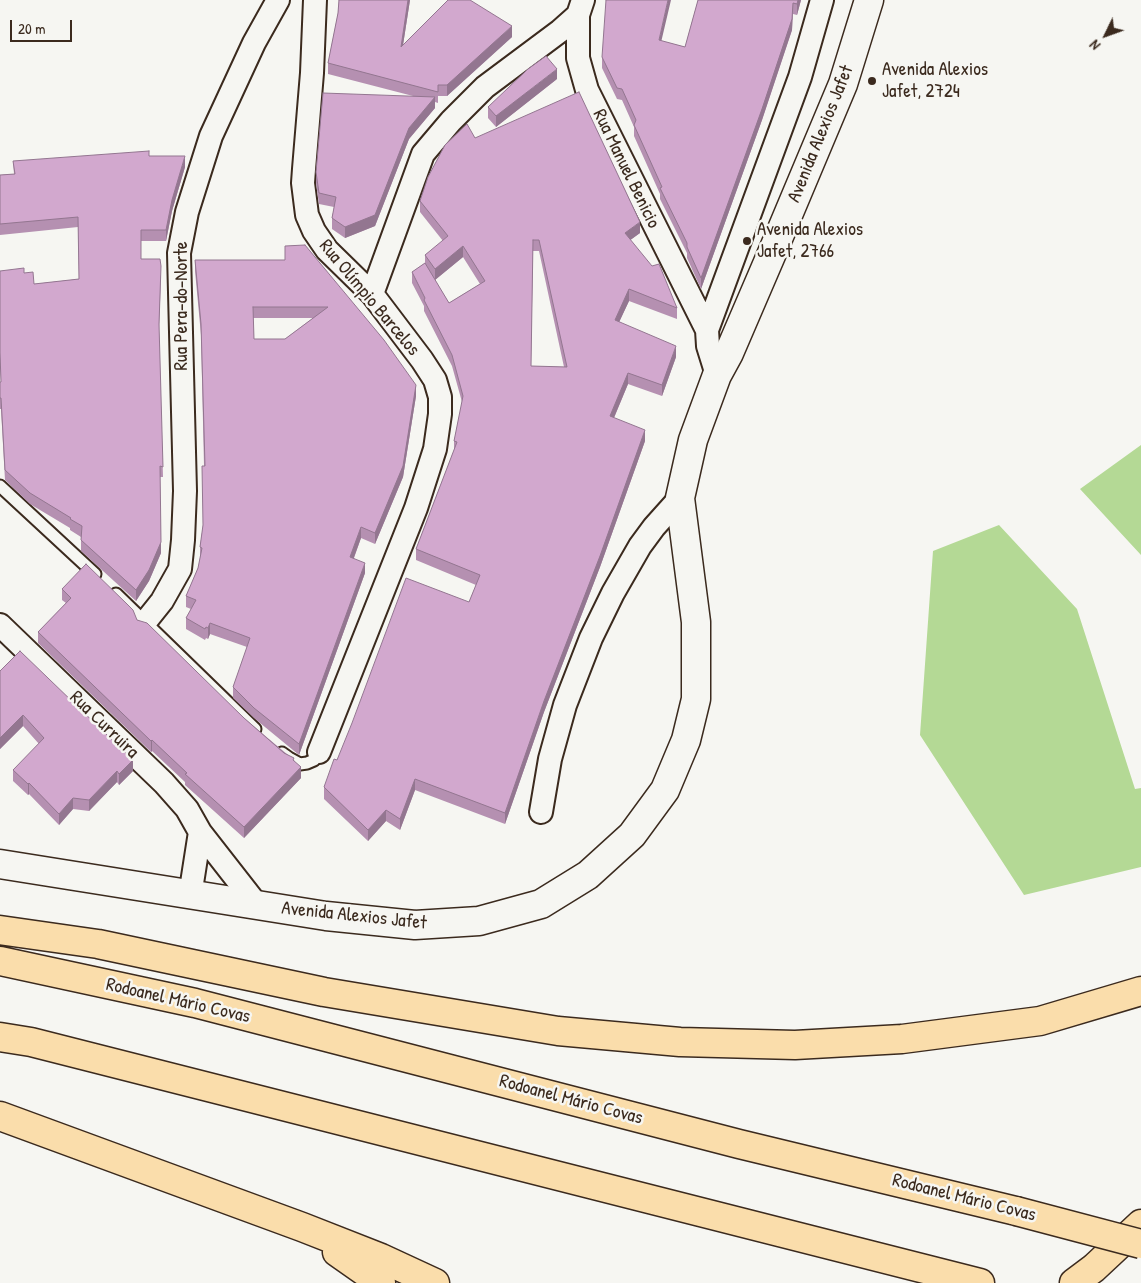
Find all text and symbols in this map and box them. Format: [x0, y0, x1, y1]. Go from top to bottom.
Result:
scale bar [12, 10, 75, 42]
north arrow [1081, 10, 1131, 60]
text: 20 m [18, 18, 45, 39]
text: N [1085, 36, 1104, 55]
place label: Avenida Alexios Jafet, 2724 [882, 59, 988, 103]
street label: Avenida Alexios Jafet [783, 62, 859, 206]
marker: Avenida Alexios Jafet, 2724 [866, 75, 878, 87]
street label: Rua Manuel Benicio [587, 106, 665, 232]
place label: Avenida Alexios Jafet, 2766 [757, 219, 863, 263]
street label: Rua Olímpio Barcelos [314, 235, 424, 361]
marker: Avenida Alexios Jafet, 2766 [741, 235, 753, 247]
street label: Rua Pera-do-Norte [171, 241, 193, 371]
street label: Rua Curruira [65, 686, 143, 764]
street label: Avenida Alexios Jafet [280, 897, 428, 935]
street label: Rodoanel Mário Covas [104, 973, 252, 1029]
street label: Rodoanel Mário Covas [497, 1070, 645, 1130]
street label: Rodoanel Mário Covas [890, 1169, 1038, 1227]

